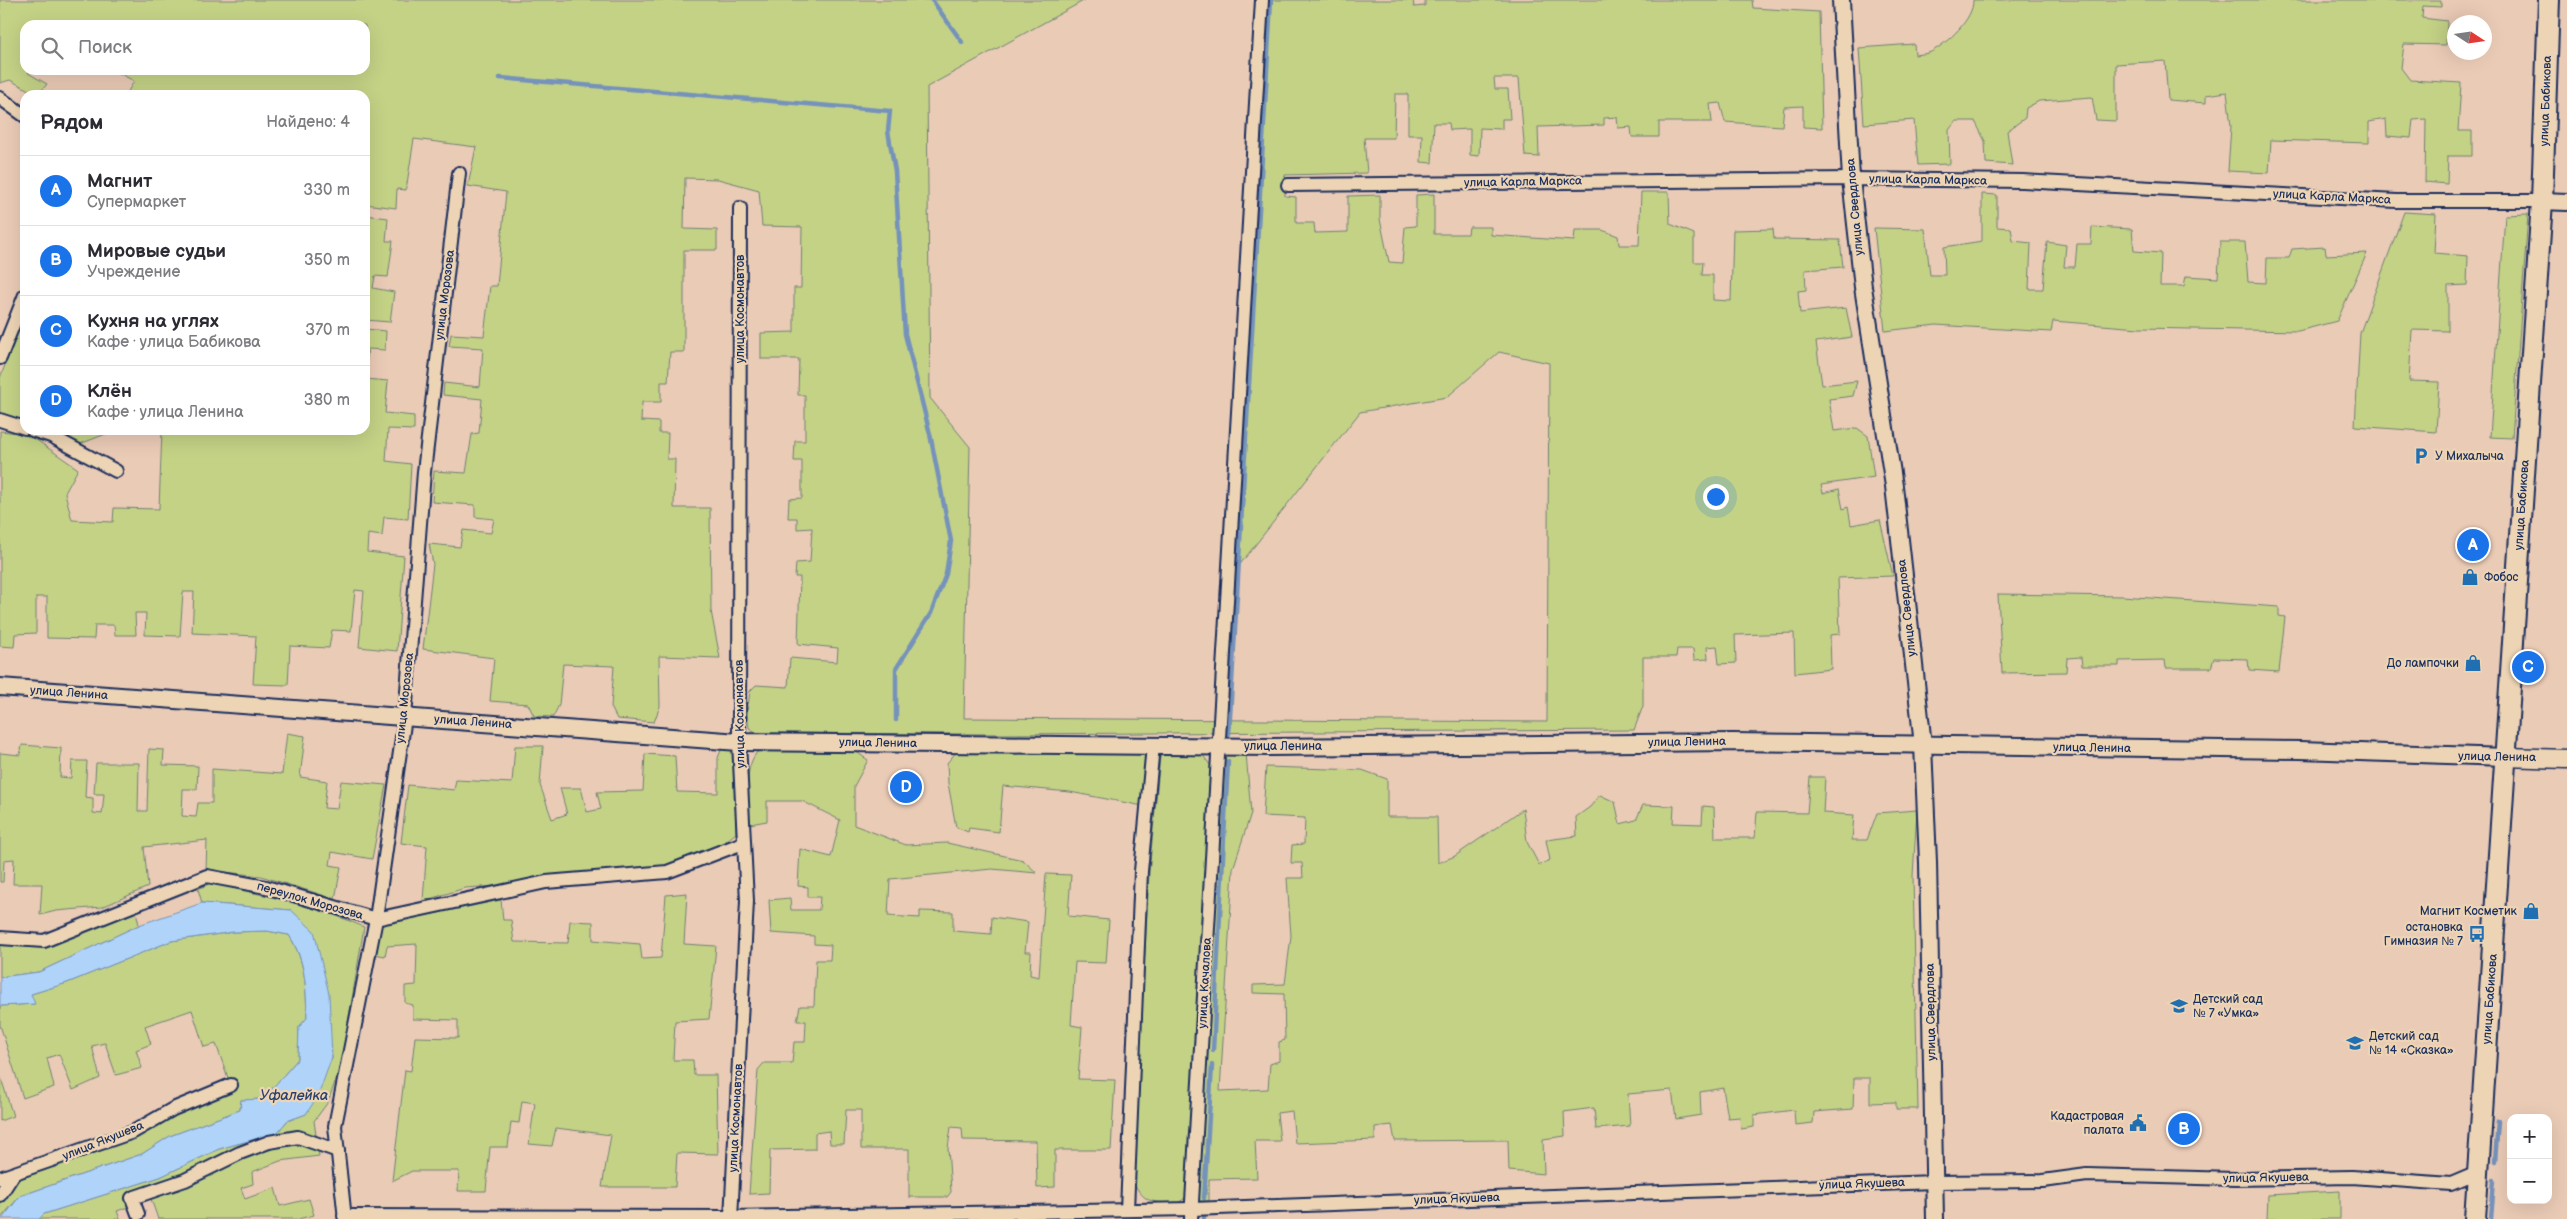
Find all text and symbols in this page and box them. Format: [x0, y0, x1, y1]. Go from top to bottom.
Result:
north arrow [2447, 15, 2492, 60]
search box [20, 20, 370, 75]
icon: search [38, 34, 66, 62]
text: Поиск [78, 36, 132, 59]
street label: улица Бабикова [2537, 55, 2555, 147]
text: Рядом [40, 110, 103, 135]
text: Найдено: 4 [266, 113, 350, 132]
street label: улица Свердлова [1843, 158, 1867, 256]
text: Магнит [87, 170, 152, 193]
street label: улица Карла Маркса [1869, 171, 1987, 189]
street label: улица Карла Маркса [1464, 173, 1582, 191]
text: A [51, 181, 61, 200]
text: 330 m [303, 181, 350, 200]
street label: улица Карла Маркса [2273, 186, 2391, 208]
text: Супермаркет [87, 193, 186, 212]
text: Мировые судьи [87, 240, 226, 263]
street label: улица Морозова [432, 249, 458, 341]
text: B [50, 251, 62, 270]
text: 350 m [304, 251, 350, 270]
street label: улица Космонавтов [733, 254, 748, 363]
text: Учреждение [87, 263, 180, 282]
text: Кухня на углях [87, 310, 219, 333]
text: C [50, 321, 62, 340]
text: 370 m [305, 321, 350, 340]
text: Кафе · улица Бабикова [87, 333, 261, 352]
text: Клён [87, 380, 132, 403]
text: D [50, 391, 62, 410]
text: 380 m [304, 391, 350, 410]
text: Кафе · улица Ленина [87, 403, 244, 422]
parking icon: У Михалыча [2411, 446, 2431, 466]
place label: У Михалыча [2435, 449, 2504, 464]
street label: улица Бабикова [2511, 459, 2533, 551]
your location [1703, 484, 1729, 510]
pin: A [2457, 526, 2489, 564]
street label: улица Свердлова [1894, 559, 1920, 657]
shop icon: Фобос [2460, 567, 2480, 587]
place label: Фобос [2484, 570, 2518, 585]
pin: C [2512, 648, 2544, 686]
street label: улица Морозова [393, 652, 417, 744]
shop icon: До лампочки [2463, 653, 2483, 673]
place label: До лампочки [2387, 656, 2459, 671]
street label: улица Космонавтов [732, 659, 748, 768]
street label: улица Ленина [30, 683, 108, 703]
street label: улица Ленина [434, 712, 512, 732]
street label: улица Ленина [1648, 734, 1726, 750]
street label: улица Ленина [839, 735, 917, 751]
street label: улица Ленина [1244, 739, 1322, 754]
street label: улица Ленина [2053, 740, 2131, 756]
street label: улица Ленина [2458, 749, 2536, 765]
pin: D [890, 768, 922, 806]
street label: переулок Морозова [255, 879, 365, 923]
shop icon: Магнит Косметик [2521, 901, 2541, 921]
place label: Магнит Косметик [2420, 904, 2518, 919]
place label: остановка Гимназия № 7 [2384, 920, 2463, 949]
bus stop icon: остановка Гимназия № 7 [2467, 924, 2487, 944]
street label: улица Качалова [1195, 937, 1215, 1029]
street label: улица Бабикова [2479, 953, 2501, 1045]
street label: улица Свердлова [1923, 963, 1939, 1061]
place label: Детский сад № 7 «Умка» [2193, 992, 2264, 1021]
school or university icon: Детский сад № 7 «Умка» [2169, 996, 2189, 1016]
place label: Детский сад № 14 «Сказка» [2369, 1029, 2454, 1058]
school or university icon: Детский сад № 14 «Сказка» [2345, 1033, 2365, 1053]
street label: улица Космонавтов [726, 1063, 746, 1173]
water label: Уфалейка [260, 1087, 328, 1104]
place label: Кадастровая палата [2050, 1109, 2124, 1138]
pin: B [2168, 1110, 2200, 1148]
public building icon: Кадастровая палата [2128, 1113, 2148, 1133]
map controls [2507, 1114, 2552, 1204]
button: + [2507, 1114, 2552, 1159]
street label: улица Якушева [60, 1118, 146, 1164]
button: − [2507, 1159, 2552, 1204]
street label: улица Якушева [2223, 1170, 2309, 1186]
street label: улица Якушева [1819, 1175, 1905, 1193]
street label: улица Якушева [1414, 1190, 1500, 1208]

